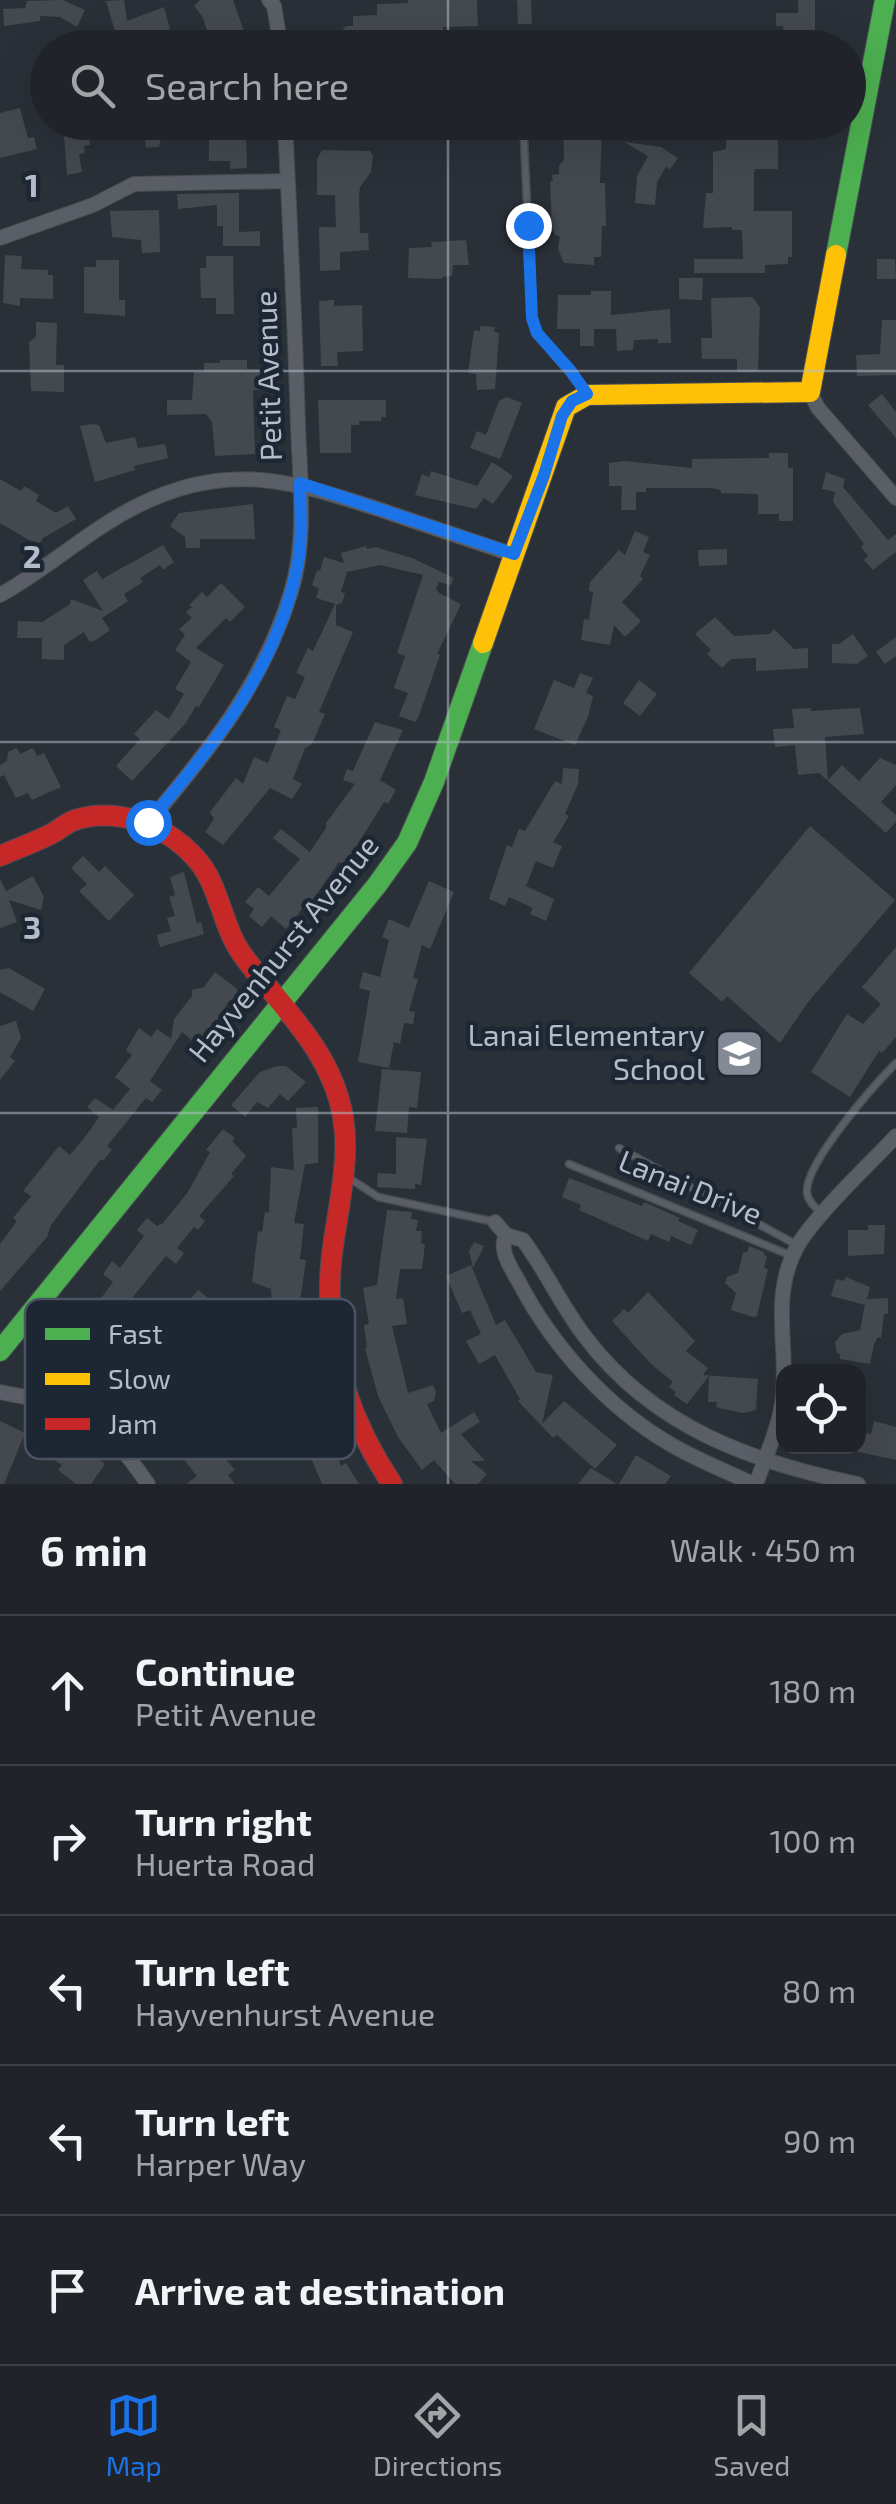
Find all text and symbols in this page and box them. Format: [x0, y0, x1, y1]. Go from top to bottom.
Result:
search box [30, 30, 866, 140]
icon: search [65, 58, 120, 113]
text: Search here [145, 62, 349, 108]
text: 1 [25, 165, 39, 203]
route end [506, 203, 552, 249]
street label: Petit Avenue [246, 290, 288, 462]
text: 2 [23, 536, 41, 574]
route start [126, 800, 172, 846]
street label: Hayvenhurst Avenue [180, 827, 385, 1068]
text: 3 [23, 907, 41, 945]
place label: Lanai Elementary School [468, 1016, 705, 1086]
school or university icon: Lanai Elementary School [714, 1027, 766, 1079]
street label: Lanai Drive [614, 1141, 768, 1231]
legend [25, 1299, 355, 1459]
text: Fast [108, 1316, 163, 1350]
text: Slow [108, 1361, 171, 1395]
map controls [776, 1364, 866, 1454]
button: locate [776, 1364, 866, 1454]
text: Jam [108, 1406, 157, 1440]
text: 6 min [40, 1524, 148, 1574]
text: Walk · 450 m [670, 1530, 856, 1568]
text: Continue [135, 1648, 295, 1694]
icon: ahead [40, 1663, 95, 1718]
text: 180 m [769, 1671, 856, 1709]
text: Petit Avenue [135, 1694, 317, 1732]
text: Turn right [135, 1798, 312, 1844]
icon: right [40, 1813, 95, 1868]
text: 100 m [770, 1821, 856, 1859]
text: Huerta Road [135, 1844, 315, 1882]
text: Turn left [135, 1948, 290, 1994]
icon: left [40, 1963, 95, 2018]
text: 80 m [782, 1971, 856, 2009]
text: Hayvenhurst Avenue [135, 1994, 435, 2032]
text: Turn left [135, 2098, 290, 2144]
icon: left [40, 2113, 95, 2168]
text: 90 m [783, 2121, 856, 2159]
text: Harper Way [135, 2144, 306, 2182]
icon: arrive [40, 2263, 95, 2318]
text: Arrive at destination [135, 2267, 505, 2313]
tab: Map [106, 2388, 162, 2482]
tab: Directions [373, 2388, 502, 2482]
tab: Saved [714, 2388, 790, 2482]

